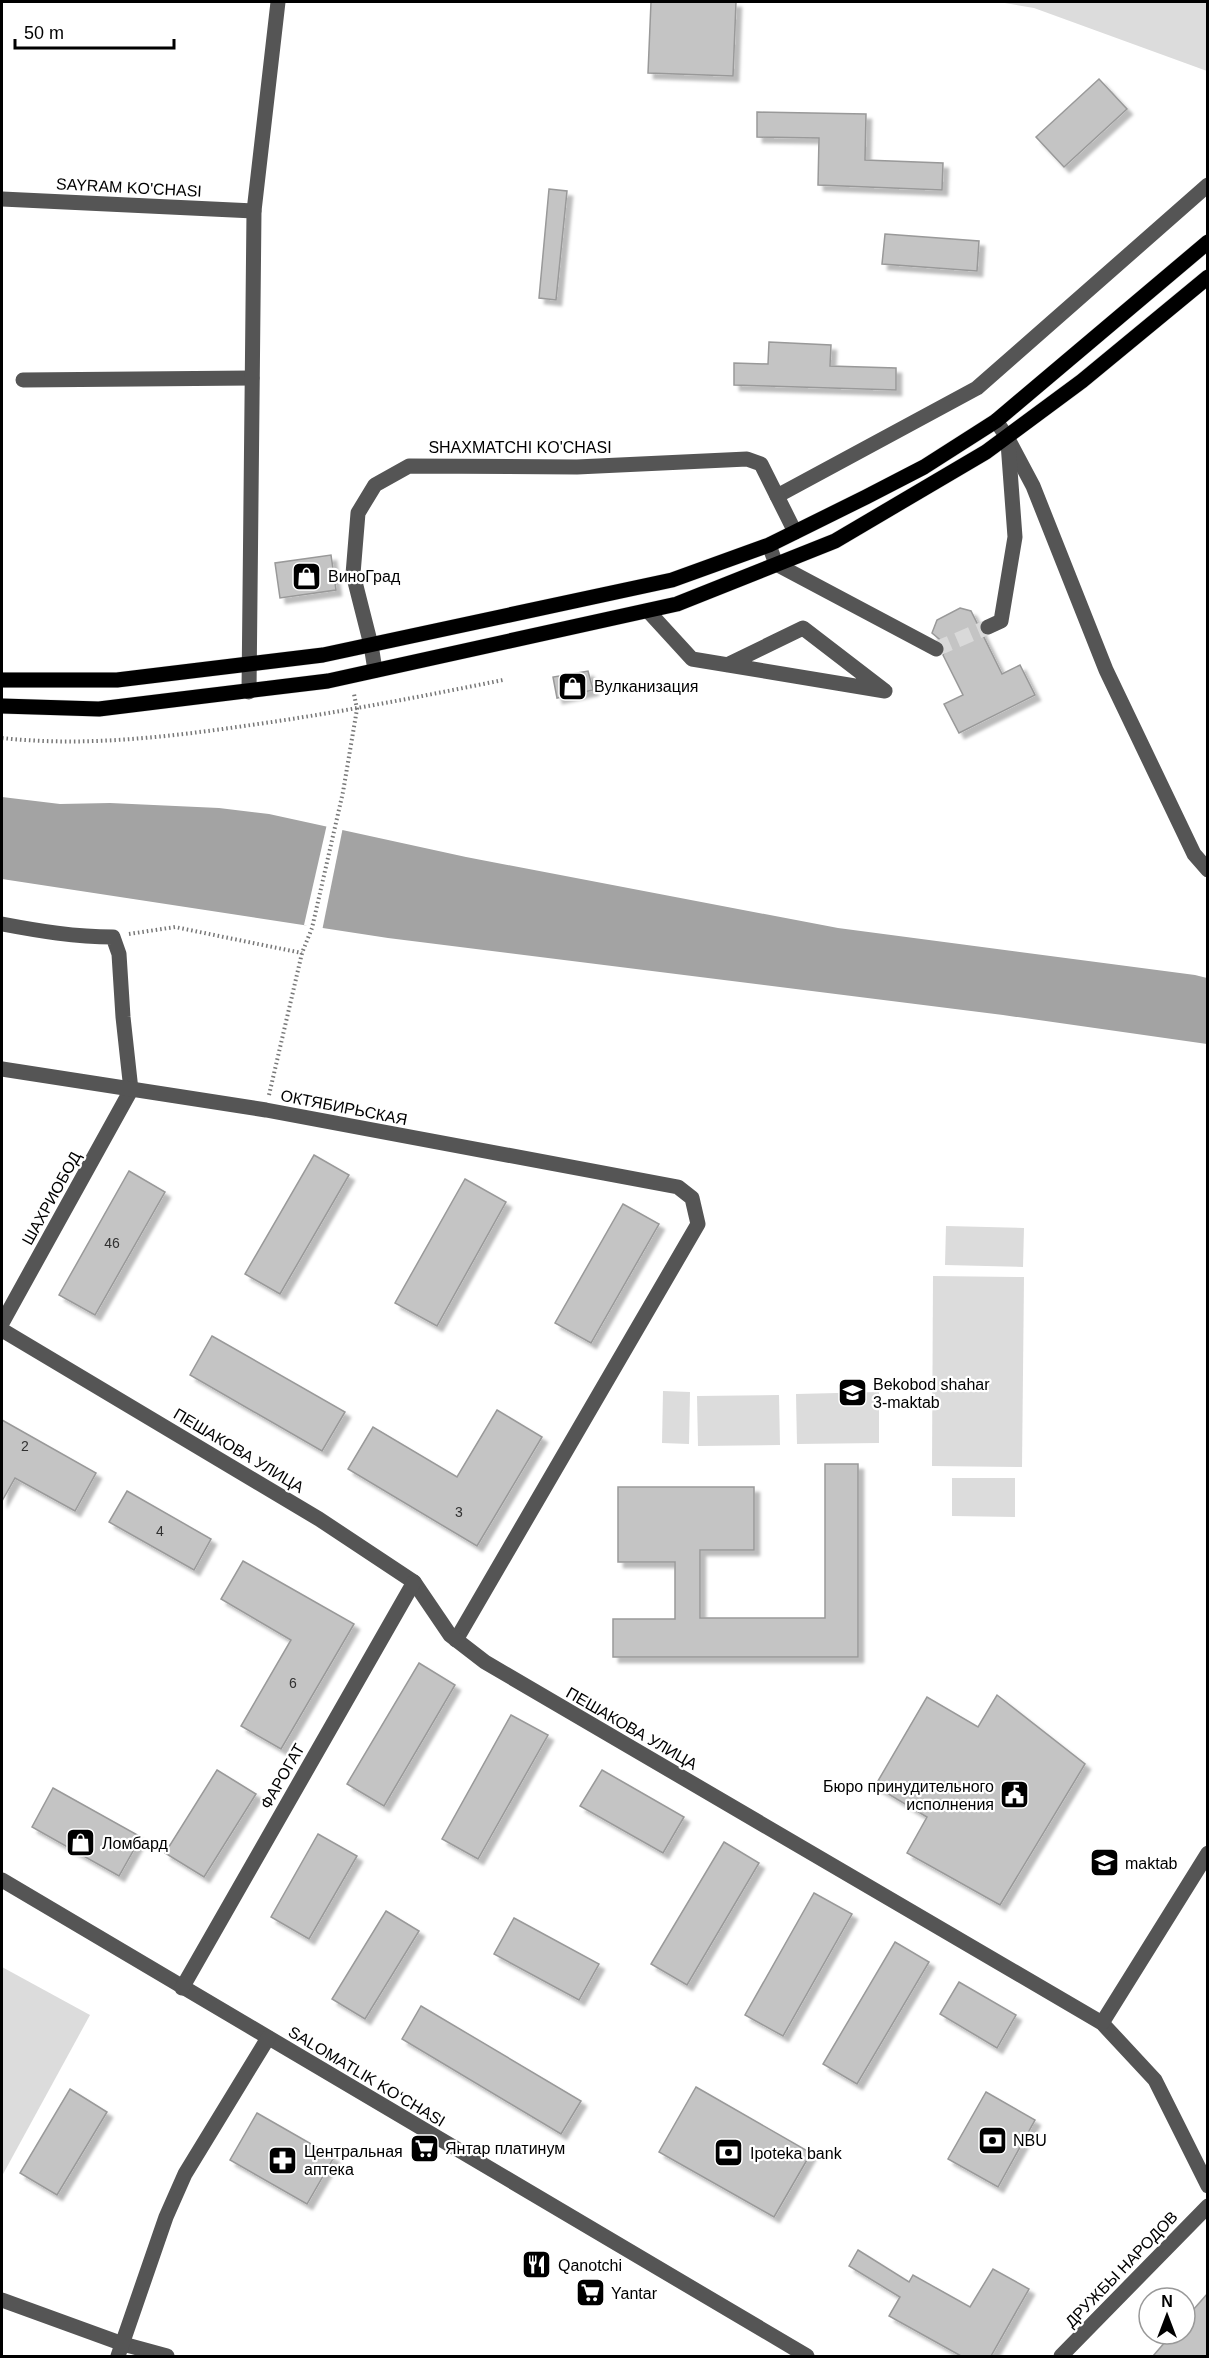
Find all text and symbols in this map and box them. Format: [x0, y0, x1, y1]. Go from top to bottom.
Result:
scale bar [15, 12, 174, 50]
text: 50 m [24, 23, 64, 43]
street label: SAYRAM KO'CHASI [56, 175, 202, 200]
street label: SHAXMATCHI KO'CHASI [428, 439, 612, 456]
shop icon: ВиноГрад [291, 560, 323, 592]
place label: ВиноГрад [328, 568, 401, 585]
shop icon: Вулканизация [557, 670, 589, 702]
place label: Вулканизация [594, 678, 699, 695]
street label: ОКТЯБИРЬСКАЯ [279, 1087, 409, 1128]
street label: ШАХРИОБОД [19, 1149, 84, 1248]
house number: 46 [104, 1235, 120, 1251]
place label: Bekobod shahar 3-maktab [873, 1376, 990, 1411]
school or university icon: Bekobod shahar 3-maktab [836, 1377, 868, 1409]
street label: ПЕШАКОВА УЛИЦА [171, 1405, 307, 1496]
house number: 2 [21, 1438, 29, 1454]
house number: 3 [455, 1504, 463, 1520]
house number: 4 [156, 1523, 164, 1539]
house number: 6 [289, 1675, 297, 1691]
street label: ПЕШАКОВА УЛИЦА [563, 1684, 701, 1773]
street label: ФАРОГАТ [257, 1741, 308, 1812]
place label: Бюро принудительного исполнения [823, 1778, 994, 1813]
public building icon: Бюро принудительного исполнения [999, 1779, 1031, 1811]
shop icon: Ломбард [65, 1827, 97, 1859]
place label: Ломбард [102, 1835, 168, 1852]
school or university icon: maktab [1088, 1847, 1120, 1879]
place label: maktab [1125, 1855, 1178, 1872]
street label: SALOMATLIK KO‘CHASI [286, 2023, 448, 2130]
bank icon: NBU [976, 2124, 1008, 2156]
supermarket icon: Янтар платинум [408, 2132, 440, 2164]
place label: NBU [1013, 2132, 1047, 2149]
bank icon: Ipoteka bank [713, 2137, 745, 2169]
place label: Янтар платинум [445, 2140, 565, 2157]
place label: Центральная аптека [304, 2143, 403, 2178]
pharmacy icon: Центральная аптека [267, 2144, 299, 2176]
place label: Ipoteka bank [750, 2145, 843, 2162]
street label: ДРУЖБЫ НАРОДОВ [1062, 2208, 1181, 2331]
restaurant icon: Qanotchi [521, 2249, 553, 2281]
place label: Qanotchi [558, 2257, 622, 2274]
supermarket icon: Yantar [574, 2277, 606, 2309]
place label: Yantar [611, 2285, 658, 2302]
north arrow [1137, 2286, 1197, 2346]
text: N [1161, 2293, 1173, 2310]

